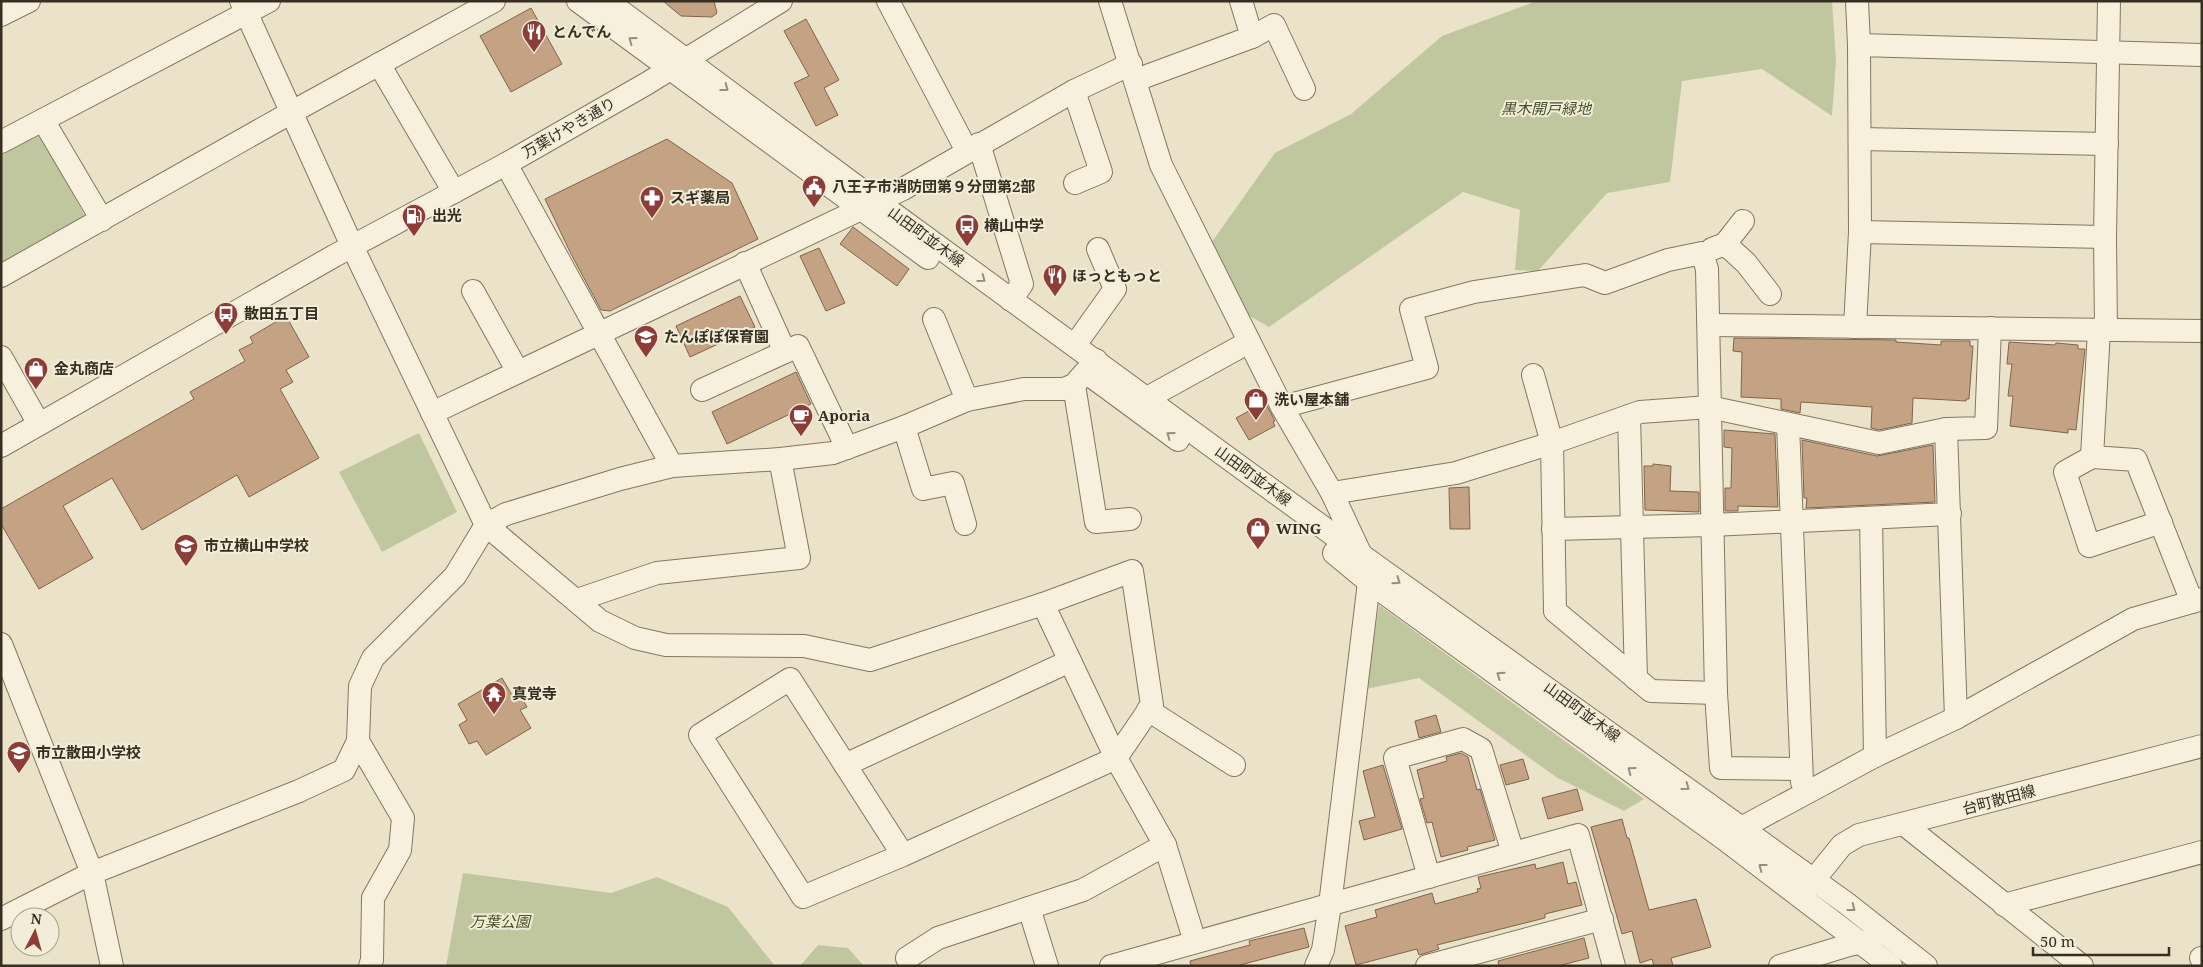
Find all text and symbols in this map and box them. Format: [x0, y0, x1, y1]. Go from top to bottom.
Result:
restaurant icon: とんでん [521, 19, 547, 53]
place label: とんでん [552, 21, 611, 41]
one-way arrow [628, 37, 638, 46]
one-way arrow [719, 83, 728, 91]
street label: 万葉けやき通り [518, 92, 619, 162]
park label: 黒木開戸緑地 [1501, 98, 1593, 118]
public building icon: 八王子市消防団第９分団第2部 [801, 174, 827, 208]
place label: 八王子市消防団第９分団第2部 [832, 176, 1035, 196]
pharmacy icon: スギ薬局 [639, 185, 665, 219]
place label: スギ薬局 [670, 187, 730, 207]
street label: 山田町並木線 [884, 202, 969, 271]
fuel station icon: 出光 [401, 203, 427, 237]
place label: 出光 [432, 205, 462, 225]
bus stop icon: 横山中学 [954, 213, 980, 247]
place label: 横山中学 [984, 215, 1044, 235]
restaurant icon: ほっともっと [1042, 263, 1068, 297]
place label: ほっともっと [1072, 265, 1162, 285]
one-way arrow [977, 273, 986, 282]
bus stop icon: 散田五丁目 [213, 301, 239, 335]
place label: 散田五丁目 [244, 303, 319, 323]
school or university icon: たんぽぽ保育園 [633, 324, 659, 358]
place label: たんぽぽ保育園 [664, 326, 769, 346]
shop icon: 金丸商店 [23, 356, 49, 390]
place label: 金丸商店 [54, 358, 114, 378]
shop icon: 洗い屋本舗 [1243, 387, 1269, 421]
place label: 洗い屋本舗 [1274, 389, 1349, 409]
cafe icon: Aporia [788, 403, 814, 437]
place label: Aporia [818, 405, 870, 425]
one-way arrow [1166, 432, 1176, 441]
street label: 山田町並木線 [1211, 441, 1296, 510]
shop icon: WING [1245, 516, 1271, 550]
place label: WING [1276, 518, 1322, 538]
school or university icon: 市立横山中学校 [173, 533, 199, 567]
place label: 市立横山中学校 [204, 535, 309, 555]
one-way arrow [1391, 575, 1401, 584]
one-way arrow [1496, 672, 1506, 681]
street label: 山田町並木線 [1540, 677, 1625, 746]
temple icon: 真覚寺 [481, 681, 507, 715]
place label: 真覚寺 [512, 683, 557, 703]
school or university icon: 市立散田小学校 [6, 740, 32, 774]
place label: 市立散田小学校 [36, 742, 141, 762]
one-way arrow [1627, 767, 1637, 776]
street label: 台町散田線 [1960, 780, 2038, 818]
one-way arrow [1680, 781, 1689, 790]
one-way arrow [1758, 864, 1768, 873]
one-way arrow [1847, 903, 1856, 912]
north arrow [10, 907, 60, 957]
text: N [30, 909, 43, 929]
park label: 万葉公園 [470, 911, 532, 931]
scale bar [2033, 924, 2169, 956]
text: 50 m [2040, 931, 2075, 951]

